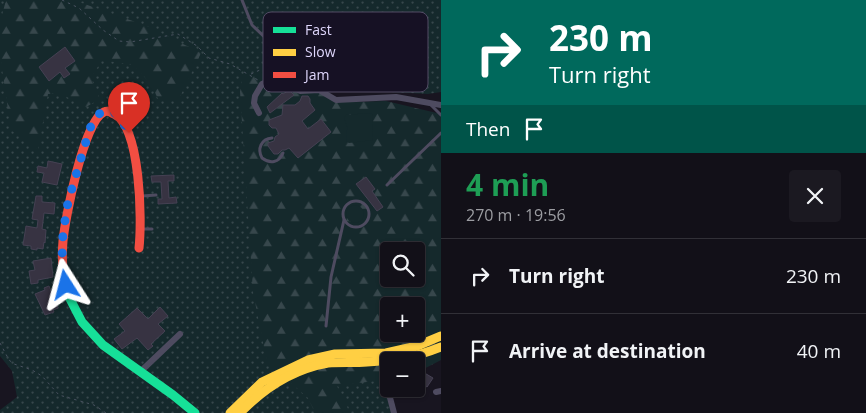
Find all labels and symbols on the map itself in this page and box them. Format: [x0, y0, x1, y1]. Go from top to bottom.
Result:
legend [263, 12, 428, 92]
text: Fast [305, 20, 332, 39]
text: Slow [305, 42, 336, 61]
text: Jam [303, 65, 330, 84]
pin [108, 82, 150, 133]
position arrow [39, 258, 91, 310]

